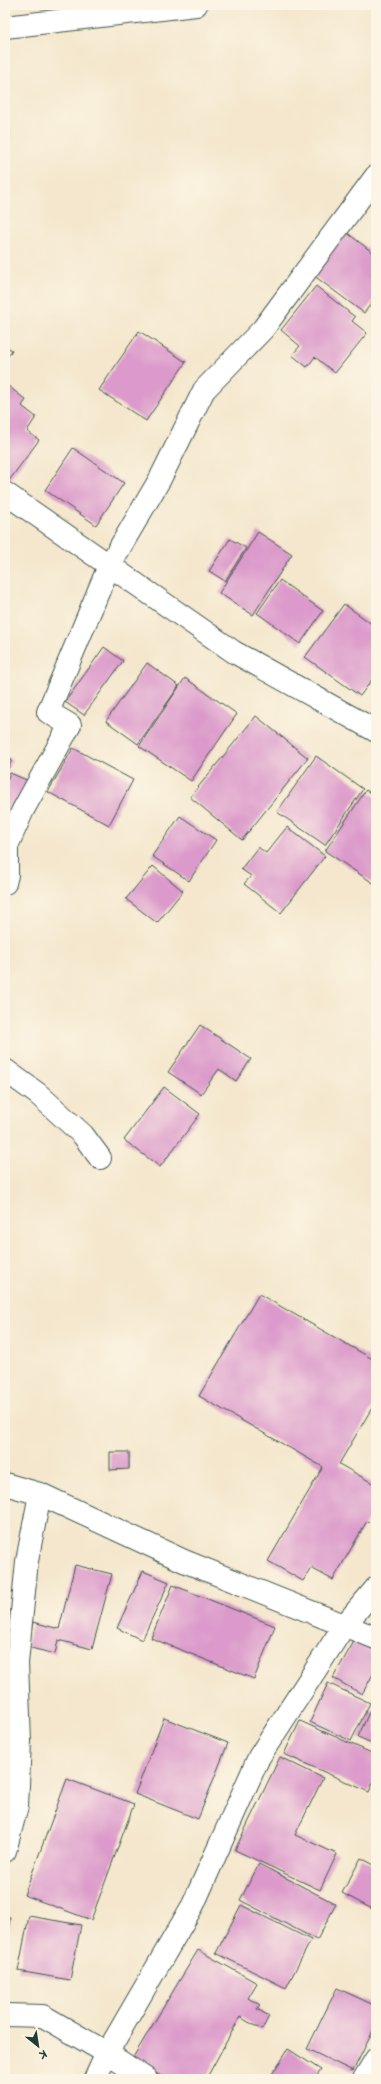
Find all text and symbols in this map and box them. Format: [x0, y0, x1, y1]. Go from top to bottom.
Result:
north arrow [18, 2026, 58, 2066]
text: K [36, 2047, 50, 2063]

